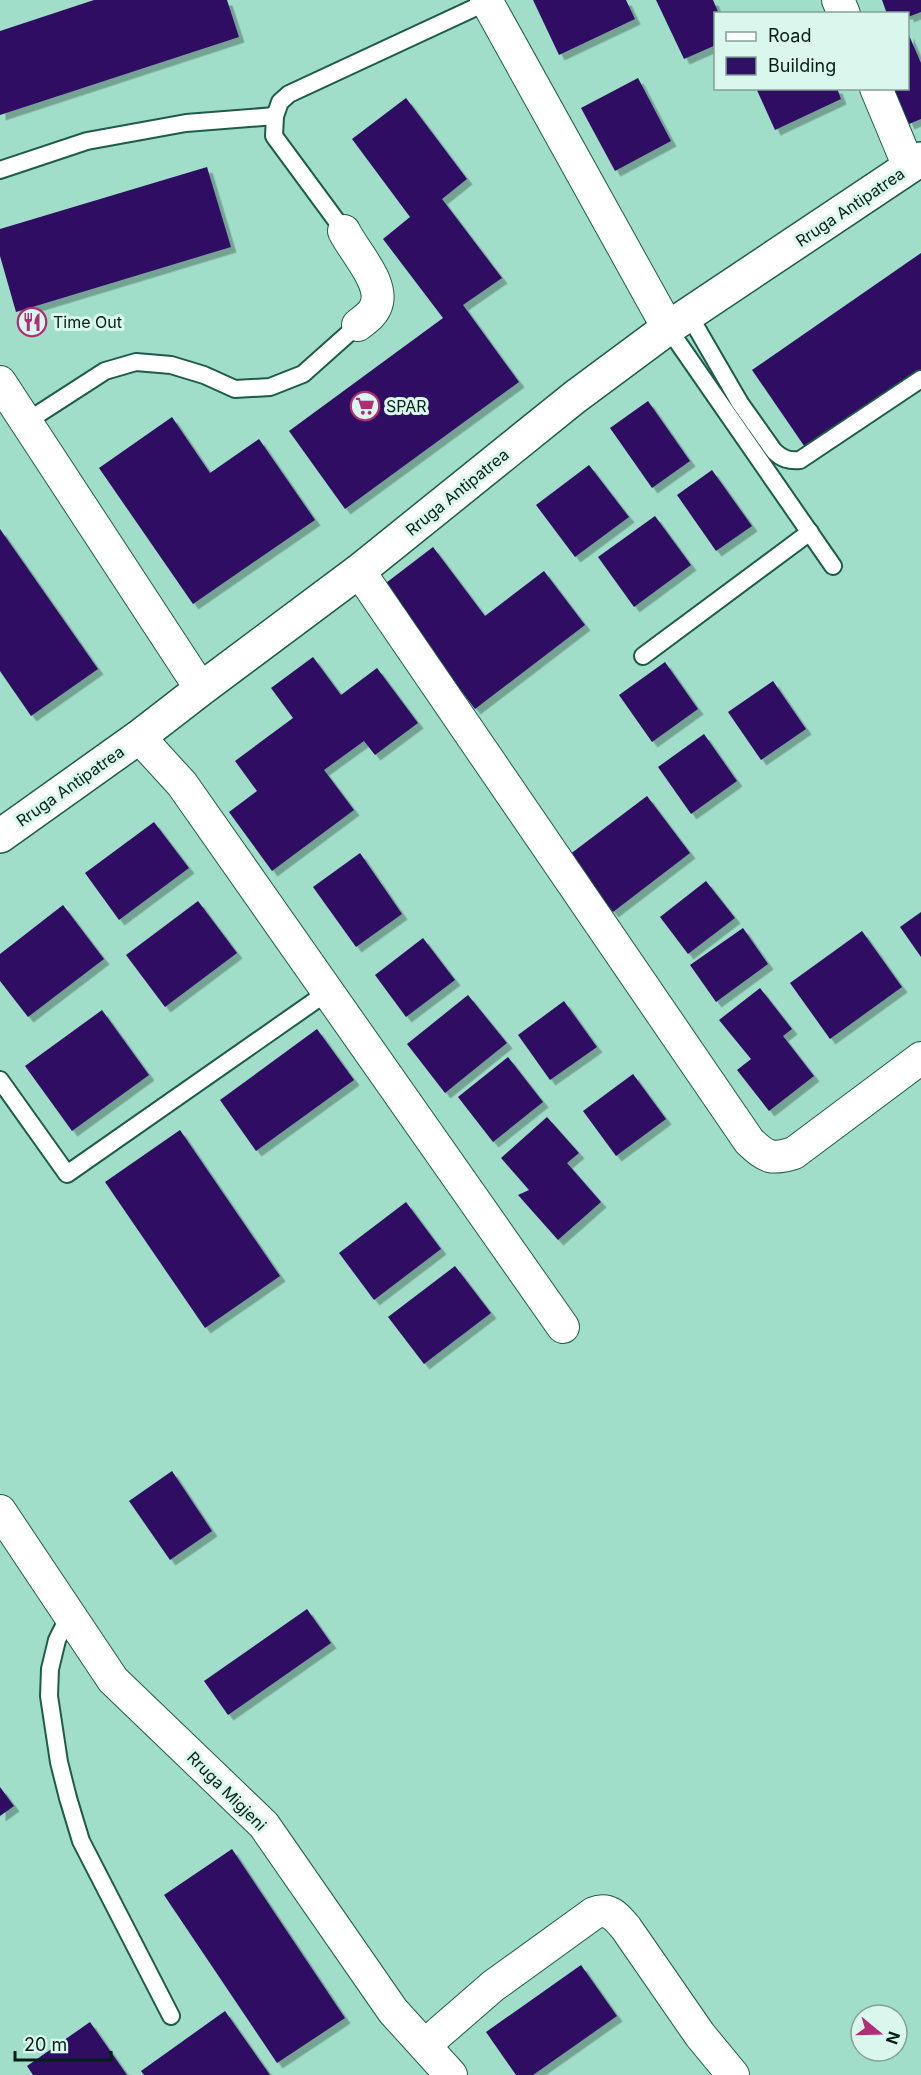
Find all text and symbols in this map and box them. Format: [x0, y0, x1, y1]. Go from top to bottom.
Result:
legend [714, 12, 909, 90]
text: Road [768, 25, 811, 46]
text: Building [768, 55, 836, 76]
street label: Rruga Antipatrea [792, 163, 908, 251]
restaurant icon: Time Out [16, 306, 48, 338]
place label: Time Out [53, 312, 122, 332]
supermarket icon: SPAR [349, 390, 381, 422]
place label: SPAR [386, 396, 427, 416]
street label: Rruga Antipatrea [401, 444, 513, 540]
street label: Rruga Antipatrea [12, 741, 128, 831]
street label: Rruga Migjeni [183, 1747, 271, 1835]
north arrow [849, 2003, 909, 2063]
scale bar [15, 2024, 111, 2062]
text: N [882, 2029, 905, 2047]
text: 20 m [24, 2034, 67, 2055]

